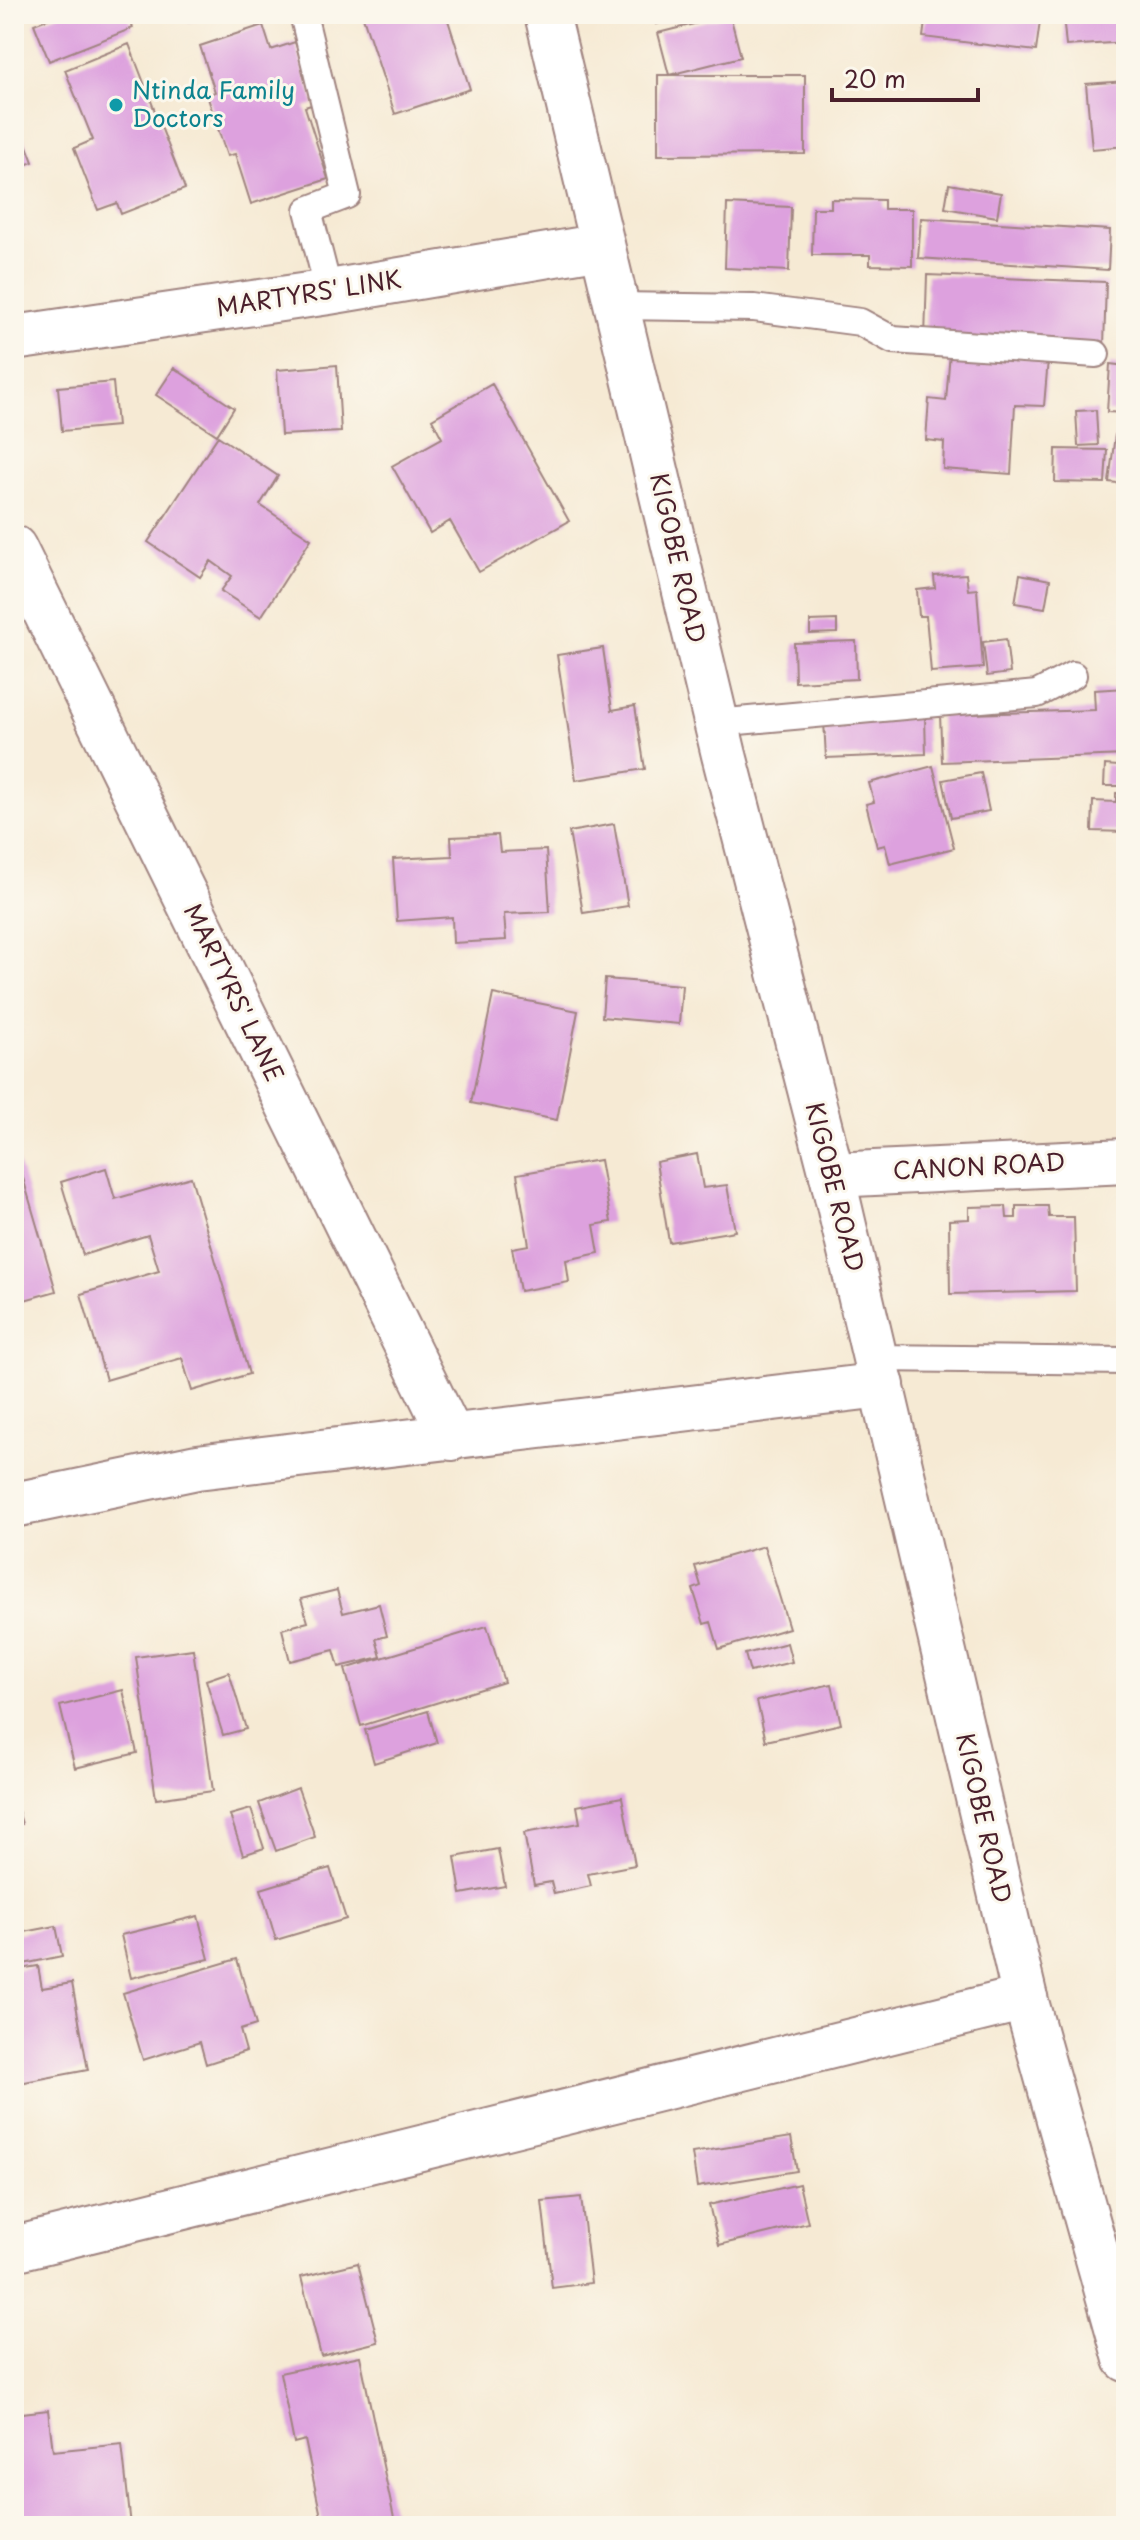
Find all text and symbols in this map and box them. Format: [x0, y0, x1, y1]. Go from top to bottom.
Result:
scale bar [832, 52, 978, 102]
text: 20 m [844, 60, 906, 96]
place label: Ntinda Family Doctors [132, 71, 295, 135]
marker: Ntinda Family Doctors [107, 96, 125, 114]
street label: MARTYRS' LINK [214, 260, 404, 324]
street label: KIGOBE ROAD [642, 469, 716, 646]
street label: MARTYRS' LANE [176, 897, 294, 1087]
street label: KIGOBE ROAD [797, 1098, 874, 1275]
street label: CANON ROAD [892, 1143, 1066, 1187]
street label: KIGOBE ROAD [948, 1729, 1022, 1906]

